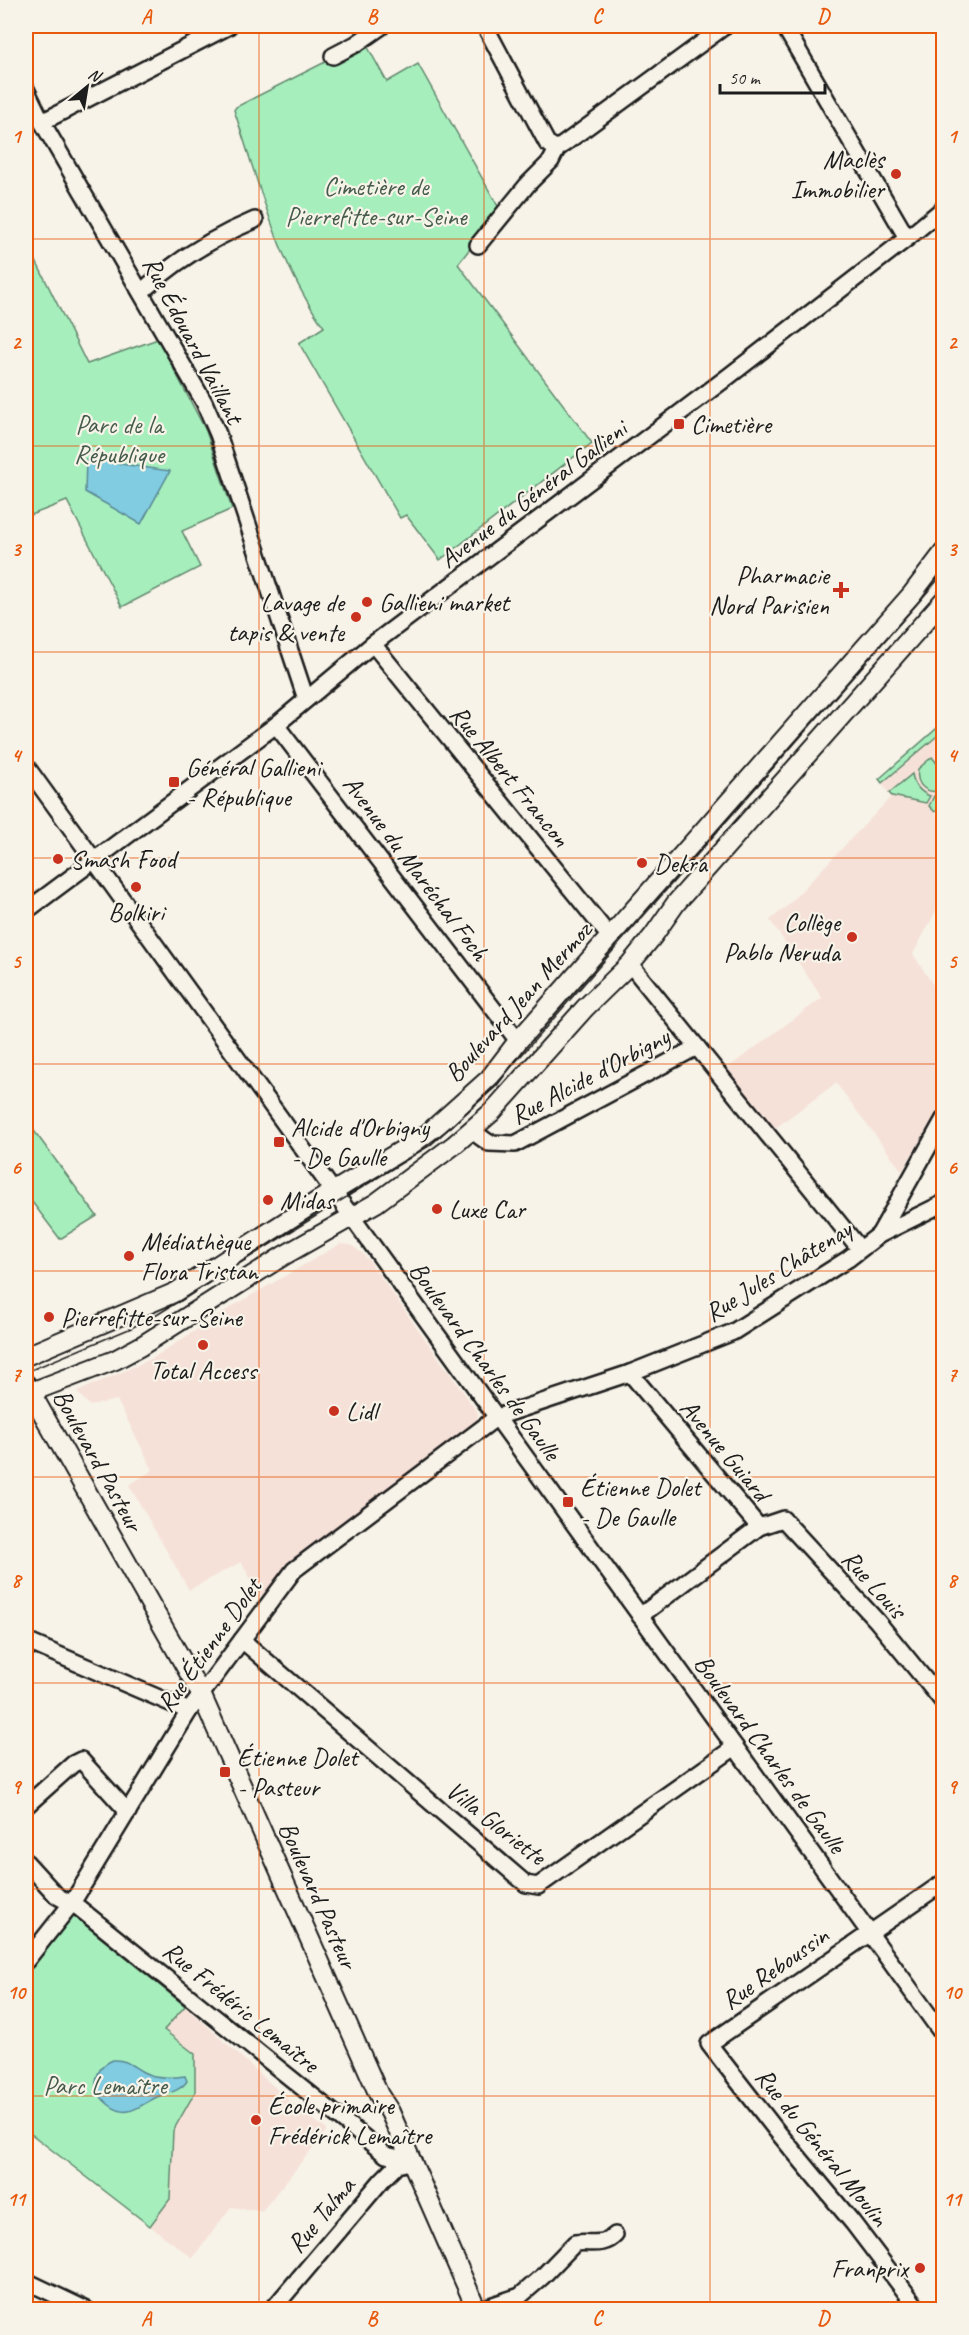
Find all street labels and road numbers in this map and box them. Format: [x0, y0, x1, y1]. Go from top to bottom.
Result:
street label: Rue Édouard Vaillant [135, 251, 252, 431]
street label: Avenue du Général Gallieni [433, 411, 636, 575]
street label: Rue Albert Francon [443, 698, 578, 854]
street label: Avenue du Maréchal Foch [336, 769, 497, 968]
street label: Boulevard Jean Mermoz [437, 913, 601, 1089]
street label: Rue Alcide d'Orbigny [505, 1019, 677, 1132]
street label: Rue Jules Châtenay [698, 1212, 859, 1329]
street label: Boulevard Charles de Gaulle [402, 1255, 570, 1469]
street label: Boulevard Pasteur [45, 1383, 152, 1539]
street label: Avenue Guiard [673, 1392, 780, 1511]
street label: Rue Louis [835, 1543, 915, 1627]
street label: Rue Étienne Dolet [149, 1569, 270, 1719]
street label: Boulevard Charles de Gaulle [687, 1648, 855, 1862]
street label: Villa Gloriette [439, 1774, 554, 1873]
street label: Boulevard Pasteur [271, 1817, 366, 1976]
street label: Rue Reboussin [715, 1918, 836, 2017]
street label: Rue Frédéric Lemaître [156, 1934, 328, 2082]
street label: Rue du Général Moulin [748, 2061, 897, 2234]
street label: Rue Talma [280, 2169, 363, 2260]

